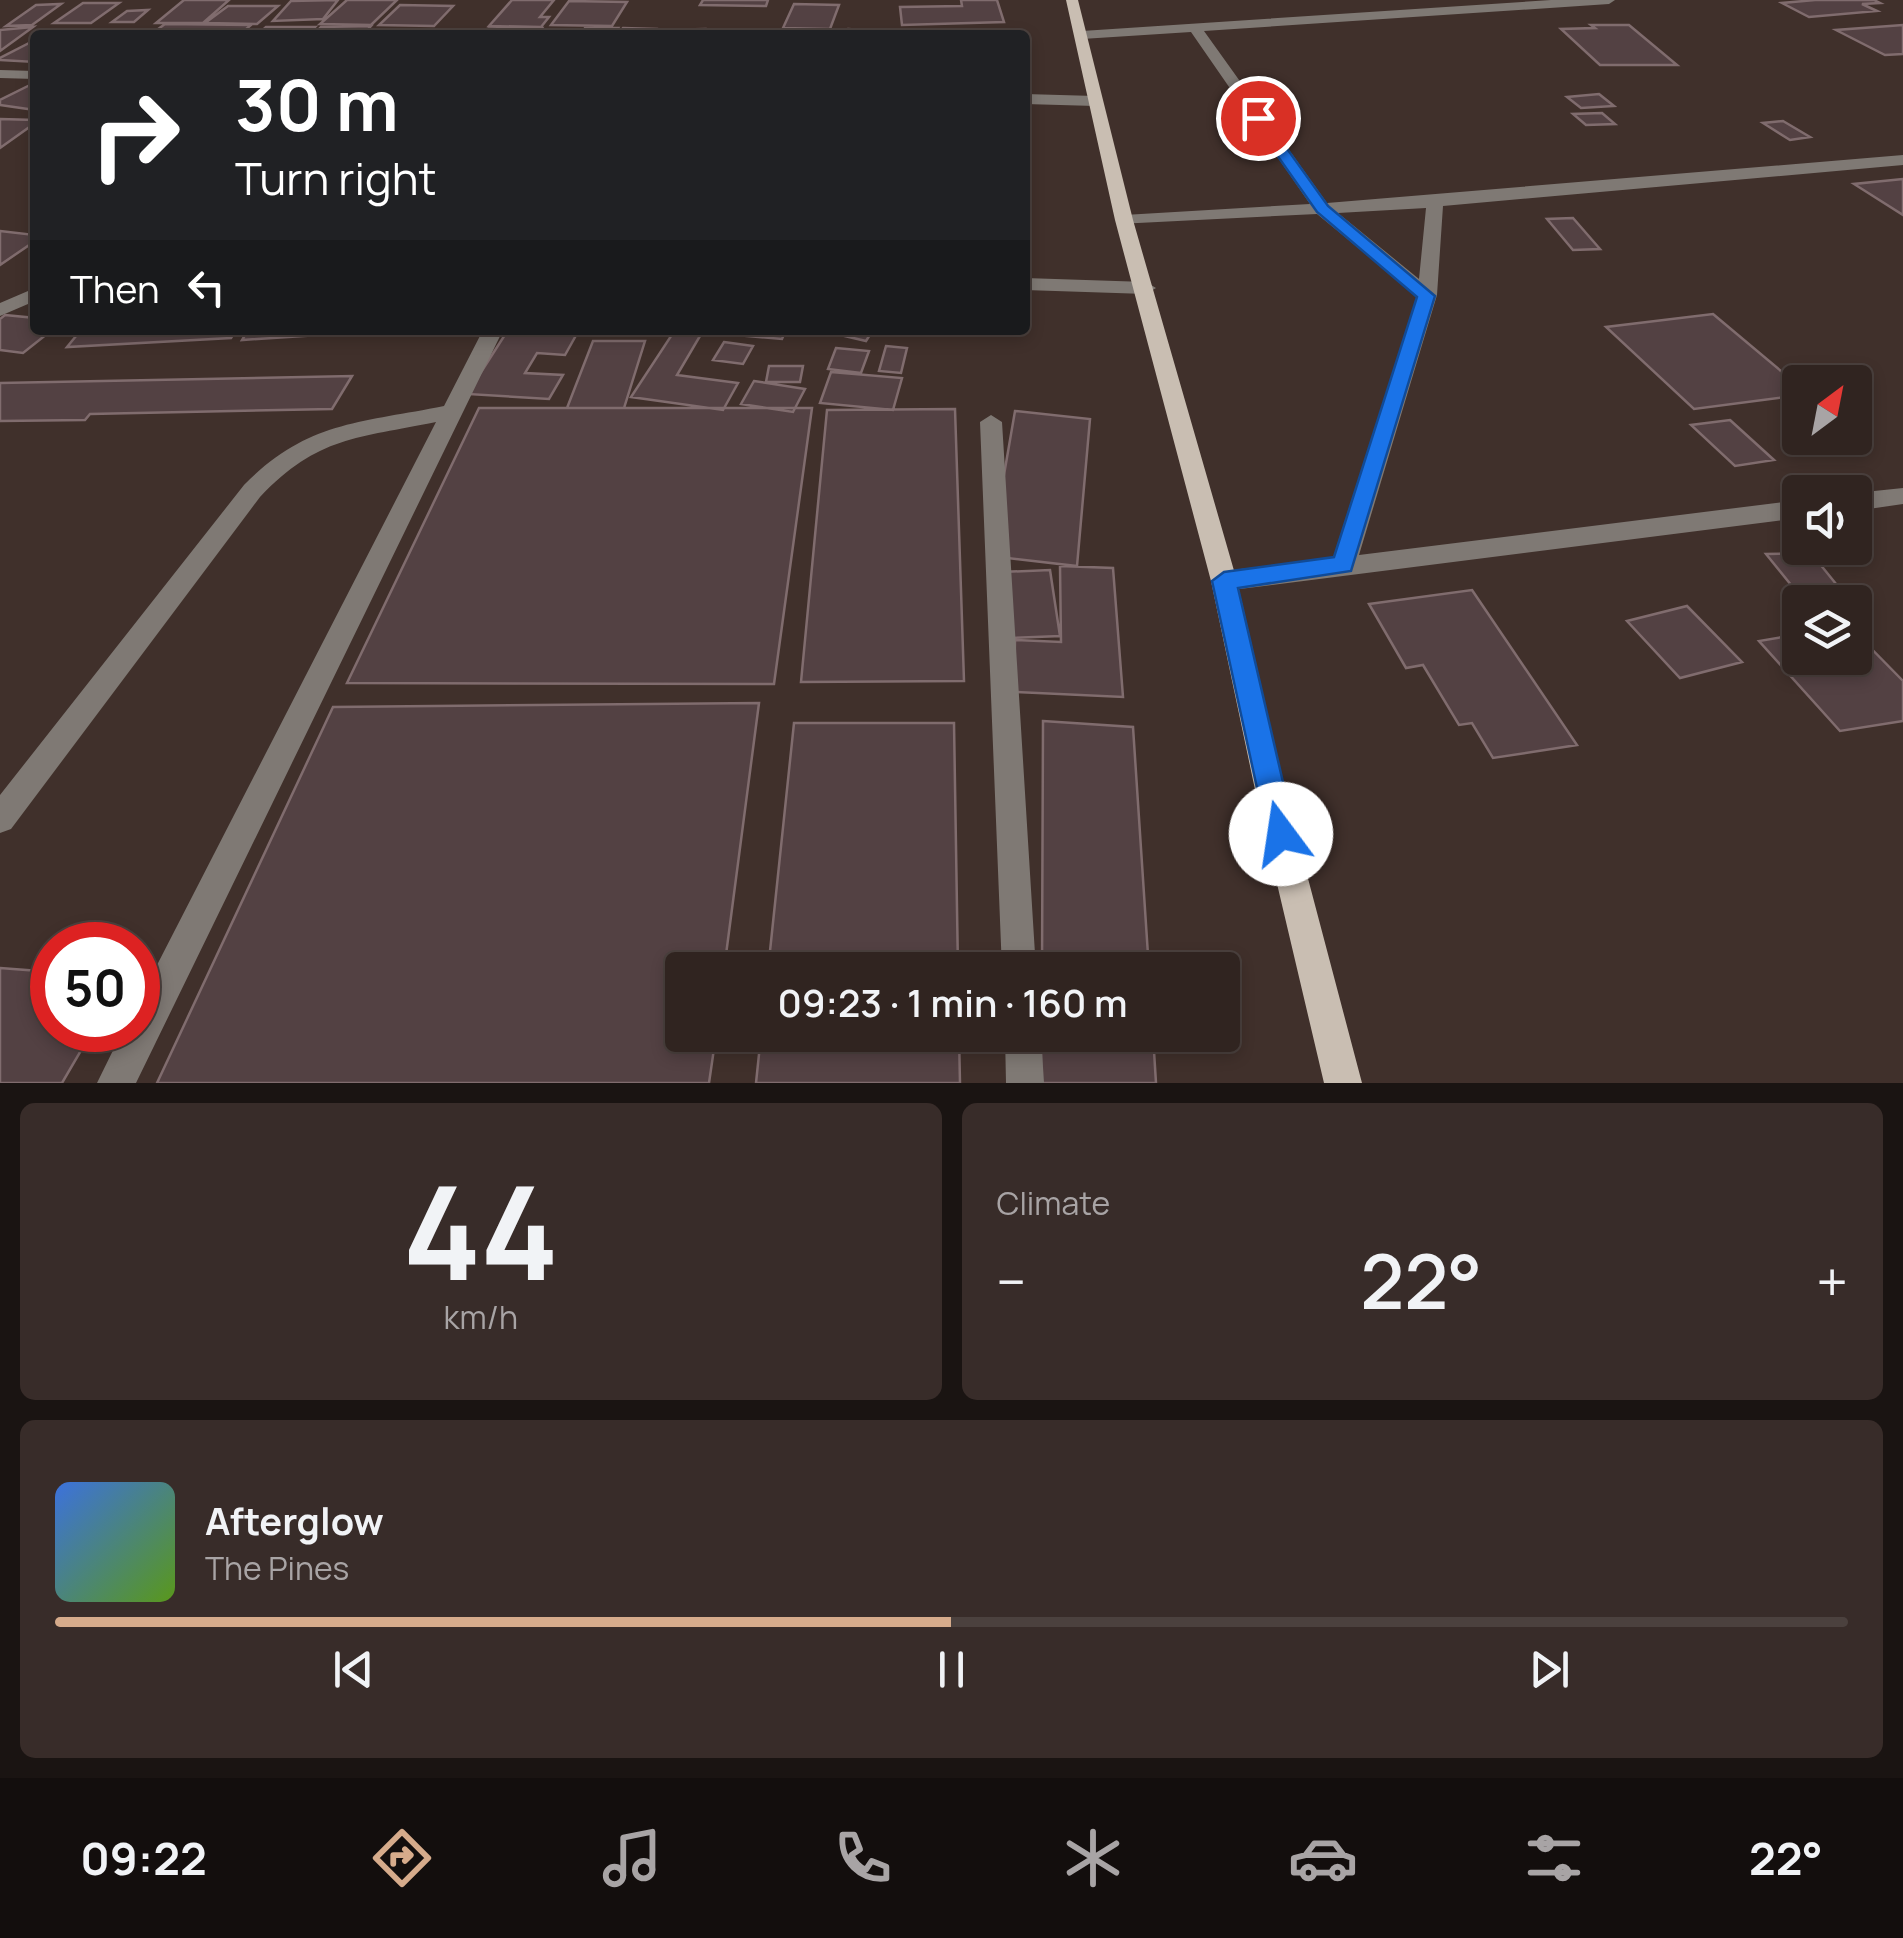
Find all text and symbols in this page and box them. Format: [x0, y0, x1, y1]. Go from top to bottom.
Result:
text: 30 m [235, 56, 399, 152]
icon: right [70, 70, 200, 200]
pin [1216, 76, 1301, 161]
icon: arrive [1231, 91, 1286, 146]
text: Turn right [235, 147, 436, 209]
icon: left [179, 260, 234, 315]
text: Then [70, 262, 159, 314]
north arrow [1782, 365, 1872, 455]
map controls [1782, 365, 1872, 675]
button: sound [1782, 475, 1872, 565]
button: layers [1782, 585, 1872, 675]
position arrow [1229, 782, 1333, 886]
speed limit sign: 50 [30, 922, 160, 1052]
text: 09:23 · 1 min · 160 m [778, 976, 1127, 1028]
text: 44 [402, 1141, 559, 1319]
text: Climate [997, 1181, 1110, 1225]
text: 22° [1360, 1229, 1482, 1332]
text: − [997, 1243, 1026, 1319]
text: + [1816, 1243, 1848, 1319]
text: km/h [444, 1295, 518, 1339]
text: Afterglow [205, 1494, 384, 1546]
text: The Pines [205, 1546, 349, 1590]
icon: previous [326, 1642, 381, 1697]
icon: pause [924, 1642, 979, 1697]
icon: next [1522, 1642, 1577, 1697]
icon: directions [367, 1823, 437, 1893]
icon: music [597, 1823, 667, 1893]
icon: phone [828, 1823, 898, 1893]
icon: climate [1058, 1823, 1128, 1893]
icon: car [1288, 1823, 1358, 1893]
icon: filters [1519, 1823, 1589, 1893]
text: 09:22 [80, 1827, 207, 1889]
text: 22° [1749, 1827, 1823, 1889]

